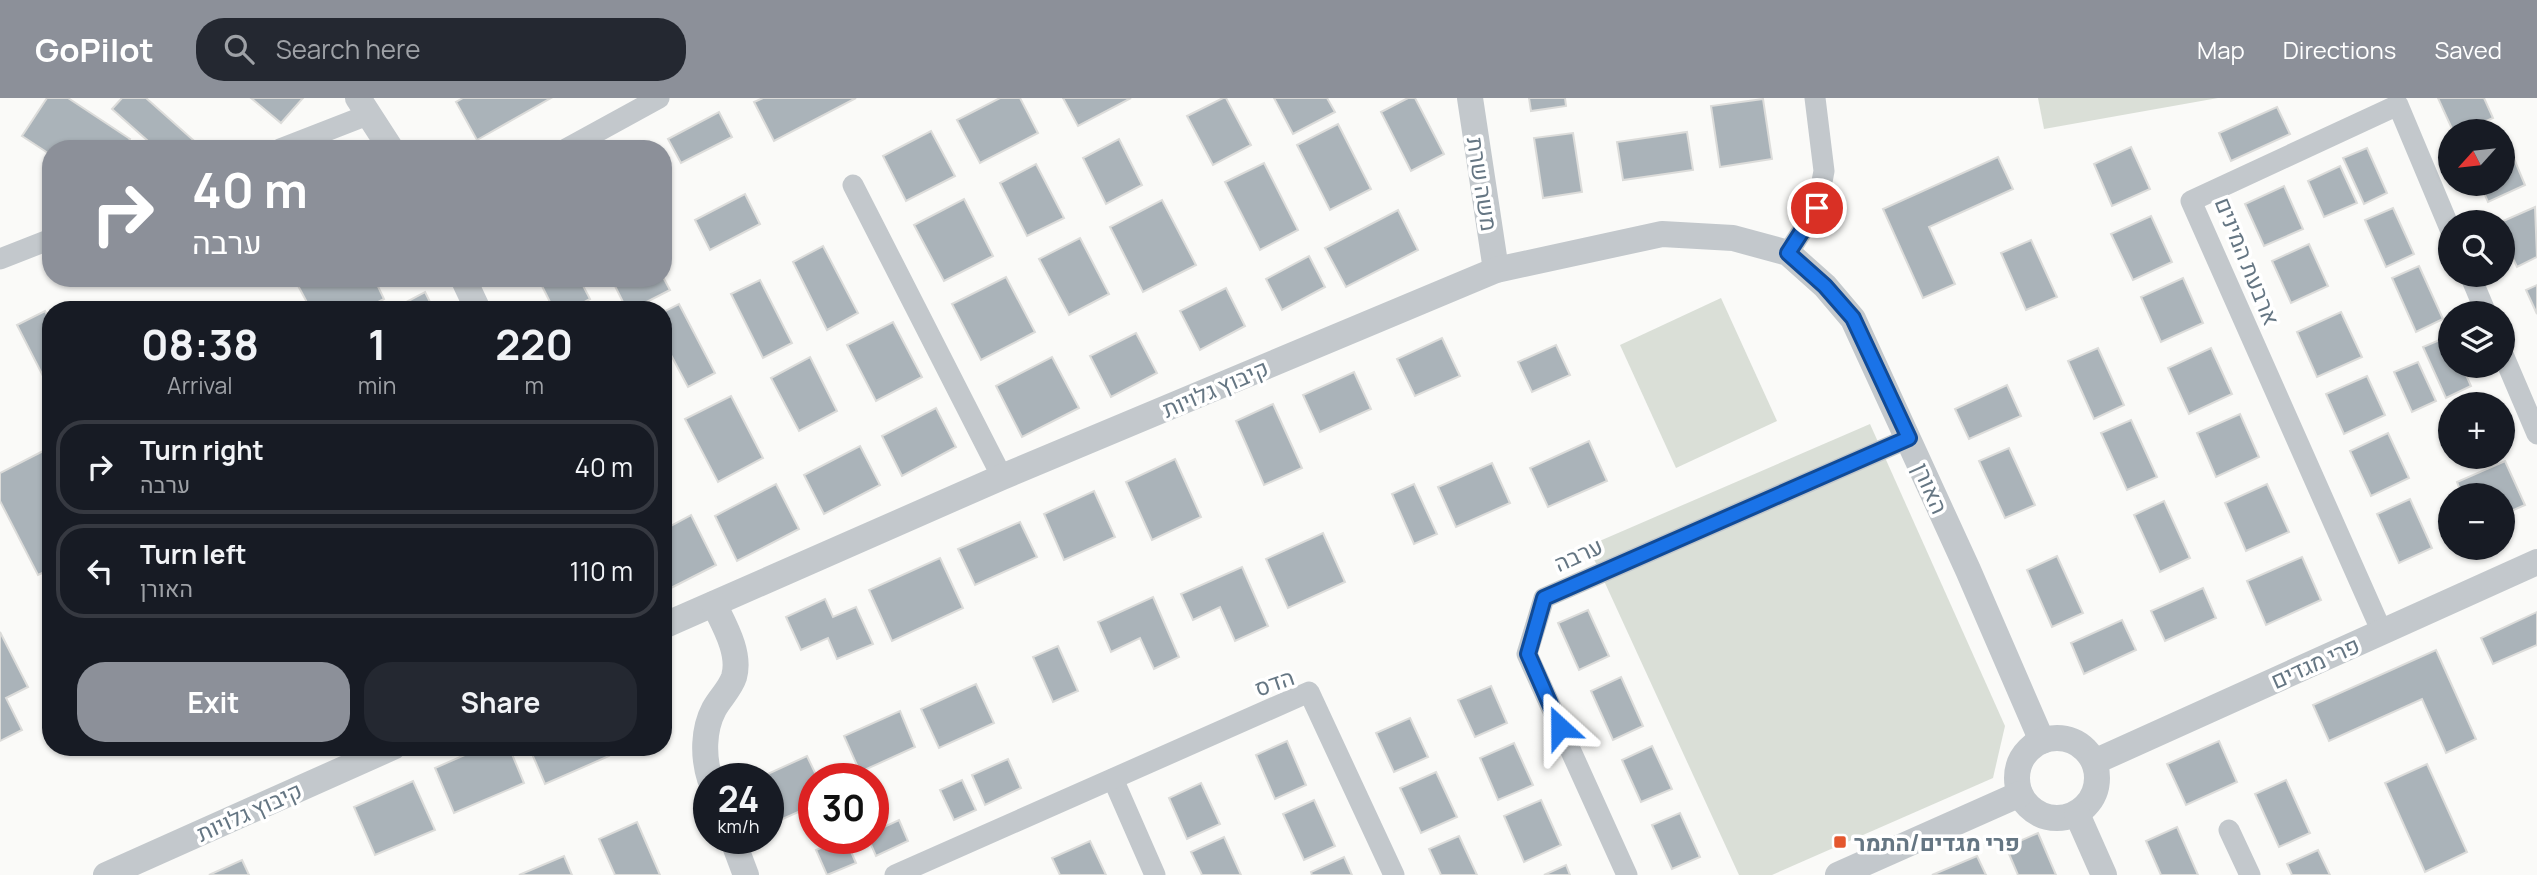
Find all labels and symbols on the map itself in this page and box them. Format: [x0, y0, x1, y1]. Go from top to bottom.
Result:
north arrow [2438, 119, 2515, 196]
street label: משה שרת [1460, 135, 1506, 233]
pin [1787, 178, 1847, 238]
street label: ארבעת המינים [2208, 192, 2288, 330]
street label: קיבוץ גלויות [1157, 351, 1273, 425]
street label: האורן [1906, 457, 1956, 519]
street label: ערבה [1549, 529, 1607, 579]
street label: פרי מגדים [2265, 628, 2365, 696]
street label: הדס [1250, 660, 1298, 704]
position arrow [1523, 690, 1597, 764]
speed limit sign: 30 [798, 763, 889, 854]
street label: קיבוץ גלויות [191, 773, 307, 849]
place label: פרי מגדים/התמר [1854, 826, 2020, 858]
marker: פרי מגדים/התמר [1832, 834, 1848, 850]

